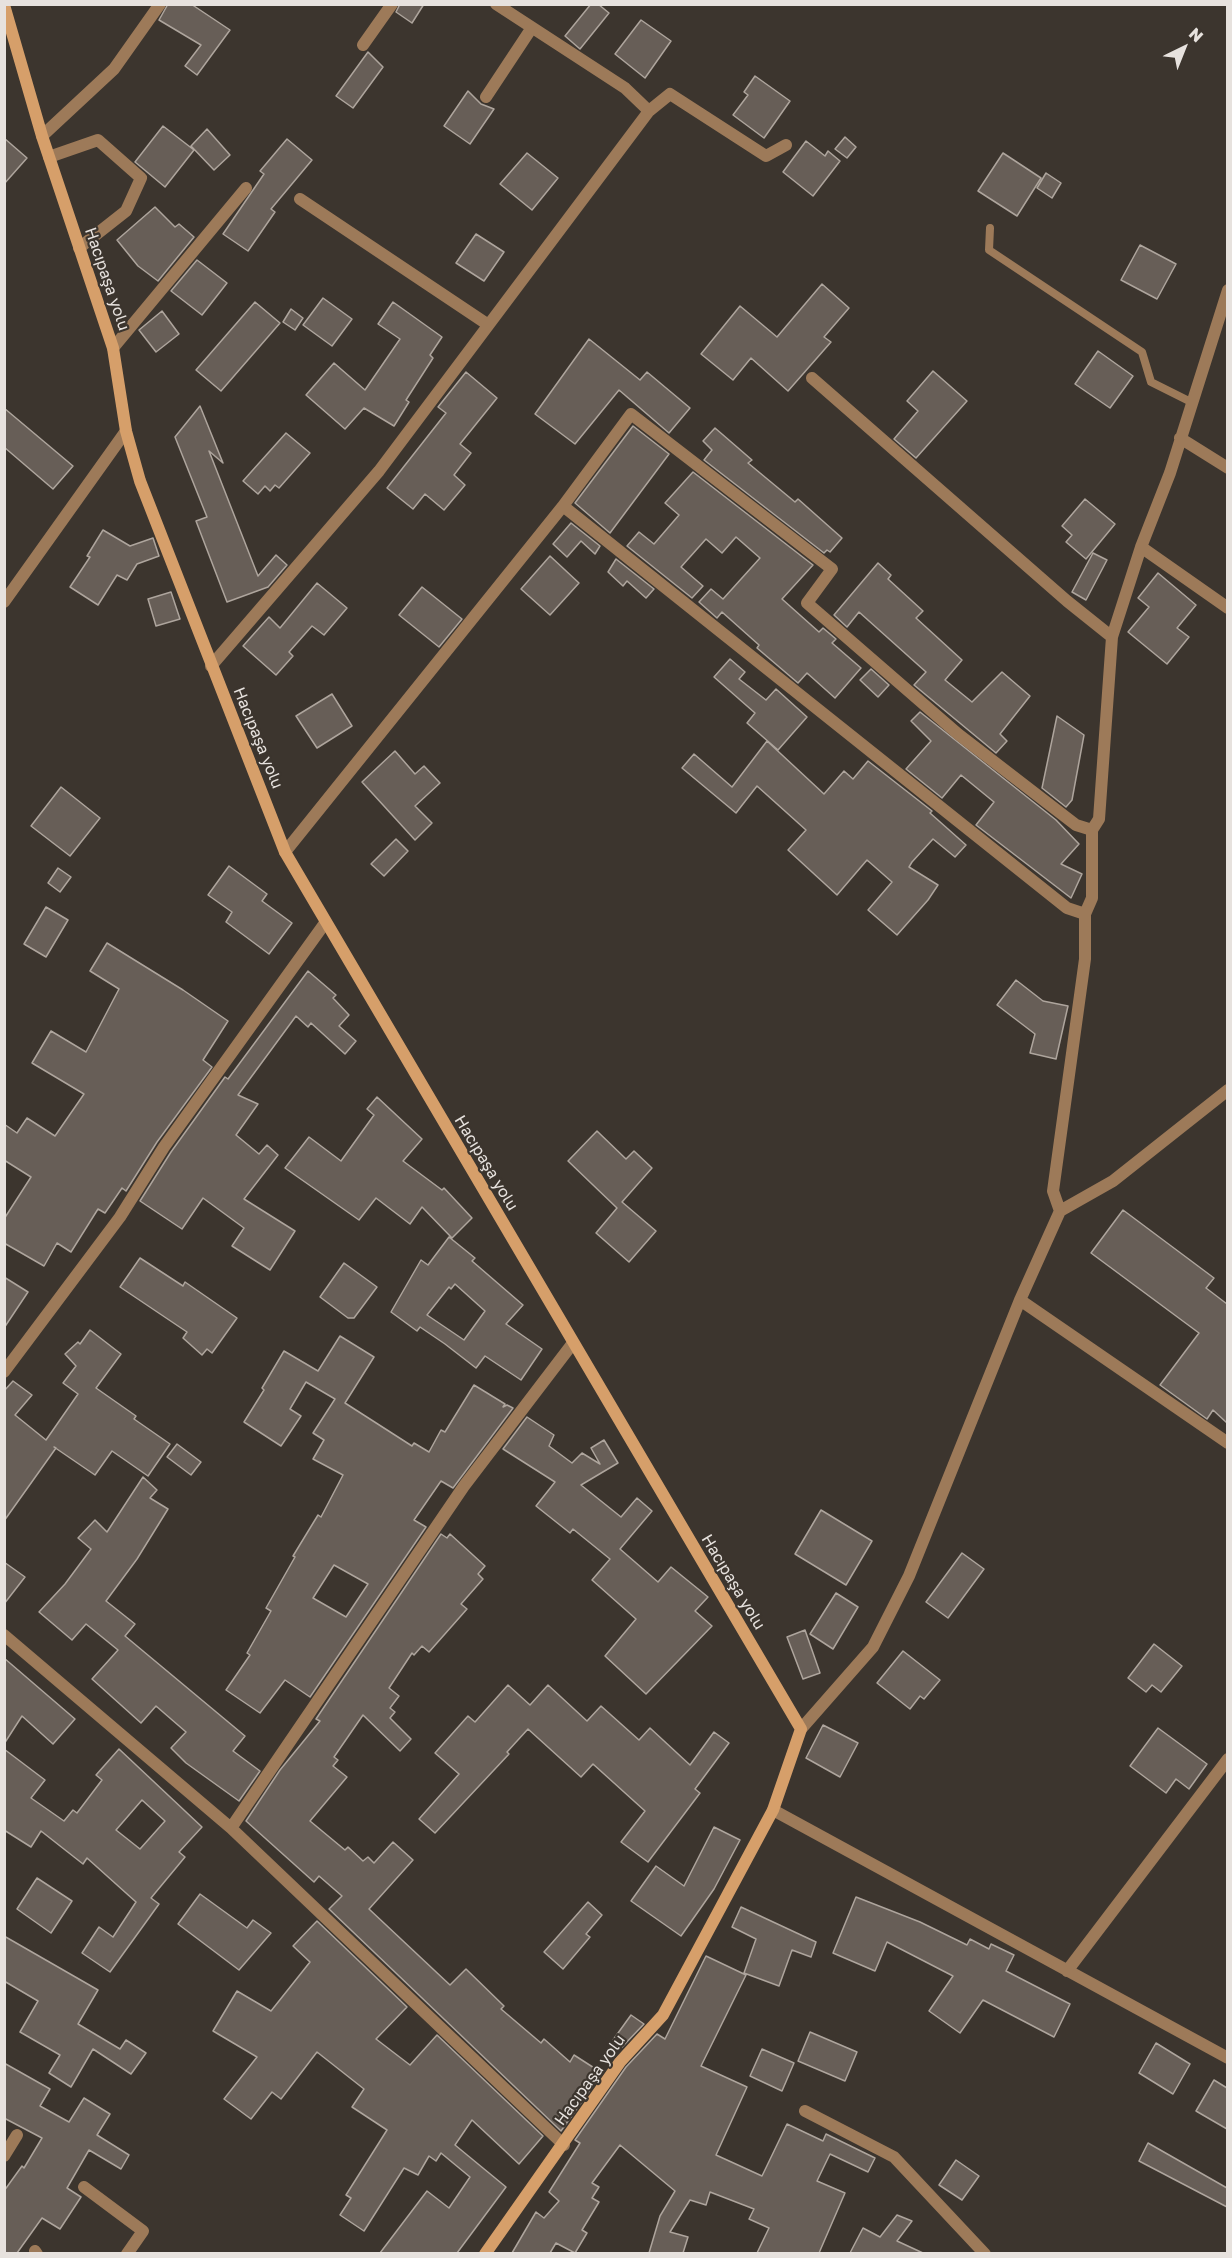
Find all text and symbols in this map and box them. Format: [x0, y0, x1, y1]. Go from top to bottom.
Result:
north arrow [1154, 18, 1214, 78]
text: N [1185, 23, 1208, 46]
street label: Hacıpaşa yolu [80, 225, 134, 333]
street label: Hacıpaşa yolu [229, 684, 287, 792]
street label: Hacıpaşa yolu [450, 1112, 522, 1214]
street label: Hacıpaşa yolu [697, 1531, 769, 1633]
street label: Hacıpaşa yolu [551, 2031, 629, 2129]

